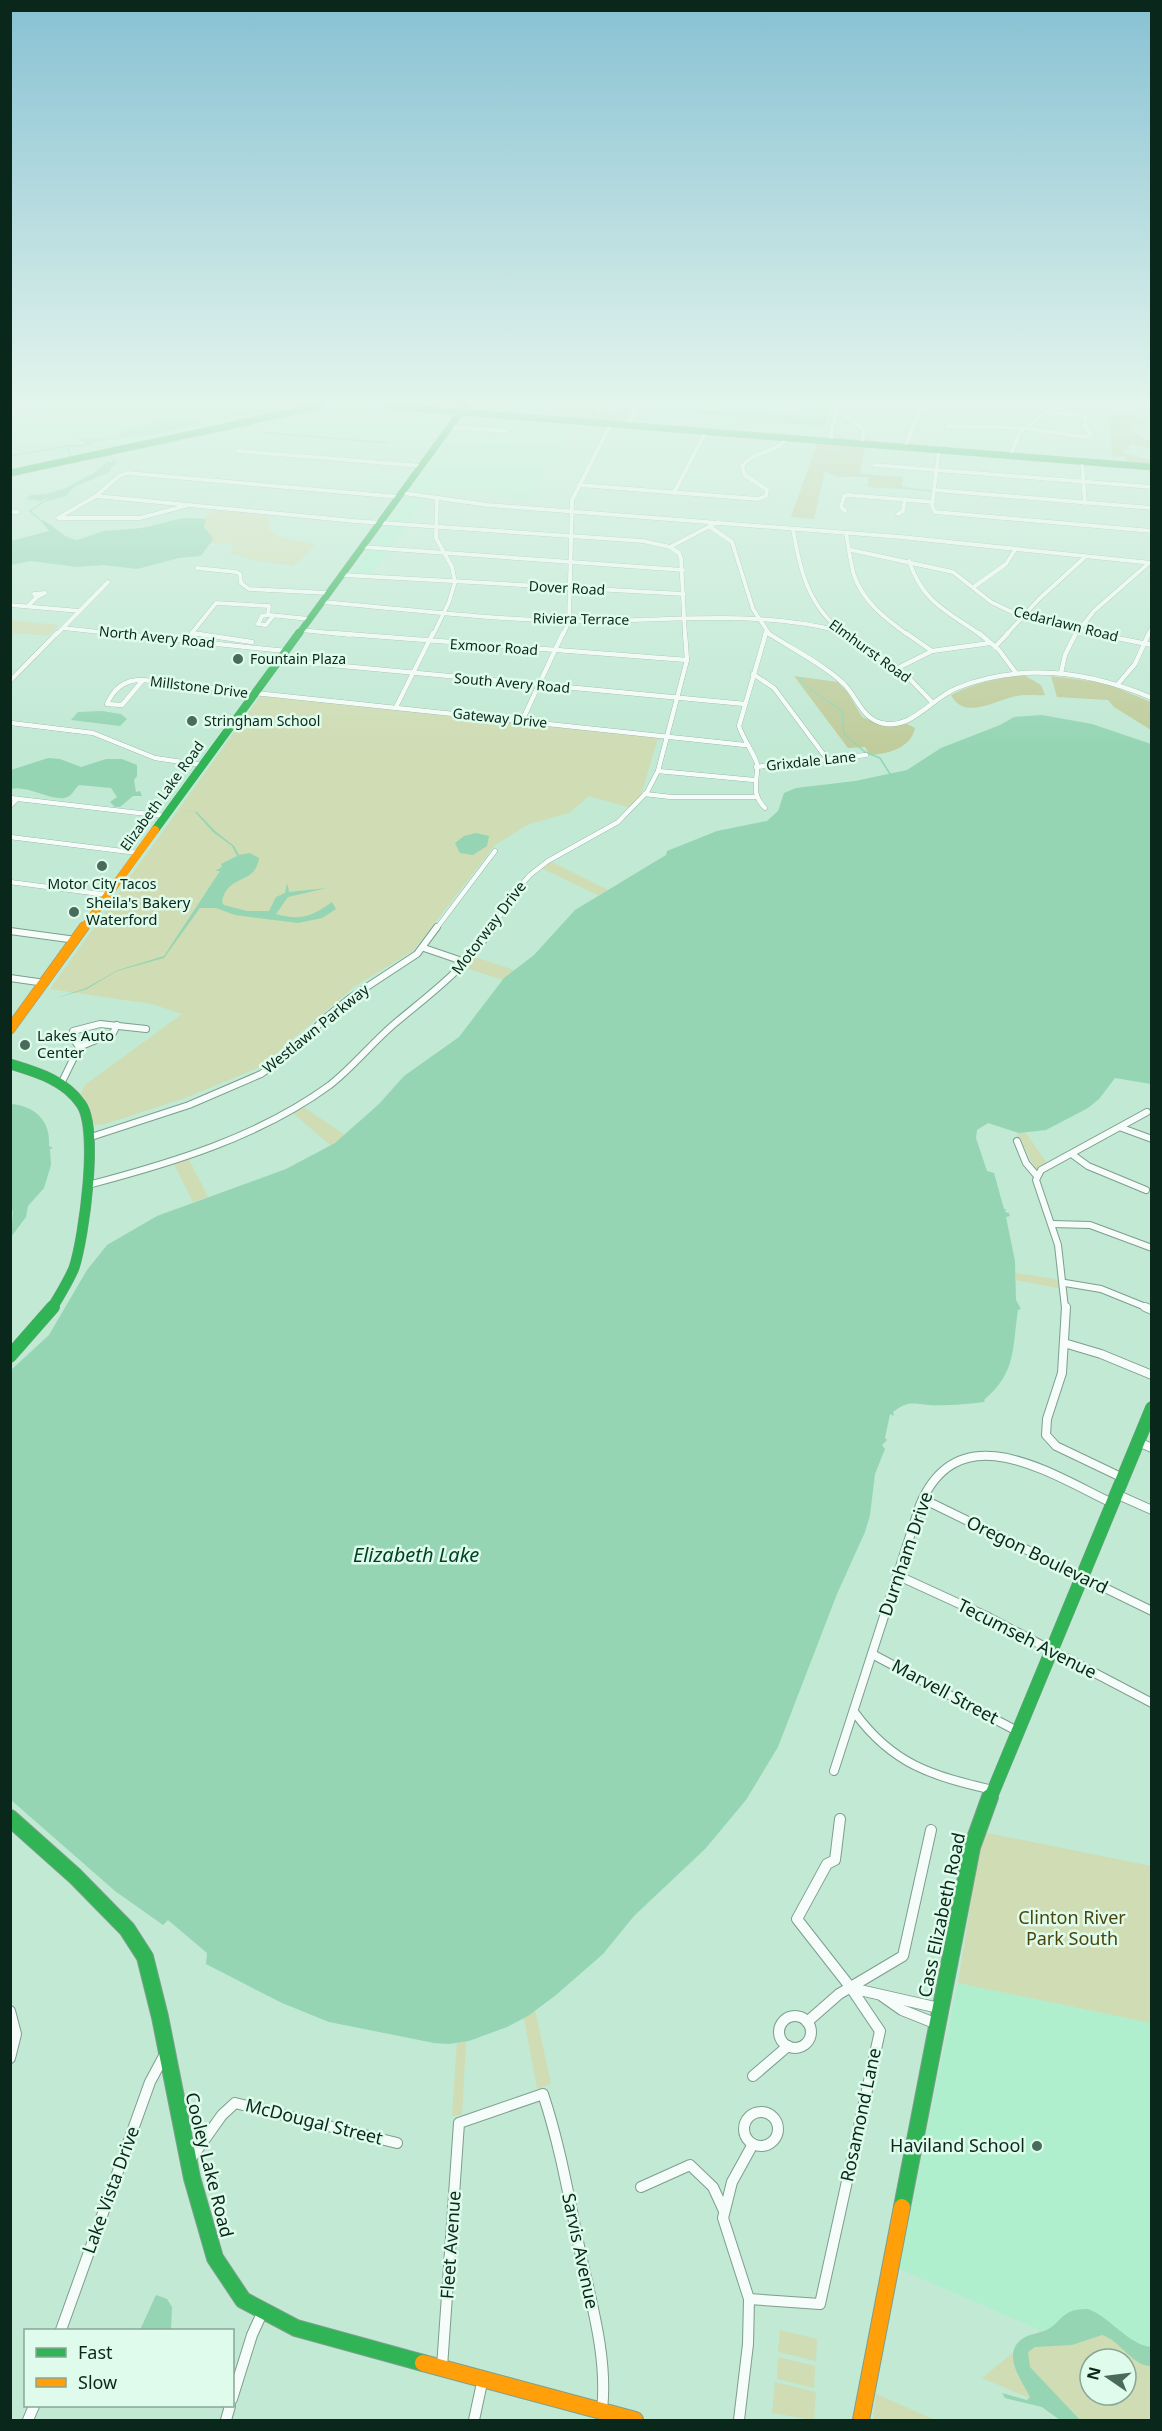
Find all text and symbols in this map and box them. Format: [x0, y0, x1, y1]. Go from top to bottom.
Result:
street label: Dover Road [528, 576, 606, 599]
street label: Cedarlawn Road [1012, 601, 1121, 646]
street label: Riviera Terrace [533, 608, 629, 629]
street label: Elmhurst Road [826, 615, 915, 687]
street label: North Avery Road [98, 621, 216, 652]
street label: Exmoor Road [449, 634, 539, 659]
place label: Fountain Plaza [250, 649, 346, 668]
marker: Fountain Plaza [231, 652, 245, 666]
street label: South Avery Road [453, 668, 571, 697]
street label: Millstone Drive [149, 671, 249, 702]
street label: Gateway Drive [452, 703, 548, 732]
place label: Stringham School [204, 711, 320, 730]
marker: Stringham School [185, 714, 199, 728]
street label: Elizabeth Lake Road [115, 737, 208, 854]
street label: Grixdale Lane [765, 746, 857, 775]
marker: Motor City Tacos [95, 859, 109, 873]
place label: Motor City Tacos [48, 874, 157, 893]
street label: Motorway Drive [446, 877, 530, 978]
place label: Sheila's Bakery Waterford [86, 892, 191, 929]
marker: Sheila's Bakery Waterford [67, 905, 81, 919]
street label: Westlawn Parkway [258, 979, 373, 1077]
place label: Lakes Auto Center [37, 1025, 114, 1062]
marker: Lakes Auto Center [18, 1038, 32, 1052]
street label: Durnham Drive [873, 1488, 938, 1619]
street label: Oregon Boulevard [963, 1509, 1112, 1599]
water label: Elizabeth Lake [353, 1541, 479, 1568]
street label: Tecumseh Avenue [954, 1593, 1101, 1684]
street label: Marvell Street [888, 1653, 1003, 1729]
street label: Cass Elizabeth Road [912, 1830, 970, 1999]
park label: Clinton River Park South [1018, 1905, 1126, 1950]
street label: Rosamond Lane [834, 2046, 886, 2184]
street label: Cooley Lake Road [180, 2090, 240, 2240]
street label: McDougal Street [243, 2092, 386, 2150]
street label: Lake Vista Drive [76, 2123, 144, 2257]
place label: Haviland School [890, 2133, 1025, 2157]
marker: Haviland School [1030, 2139, 1044, 2153]
street label: Fleet Avenue [434, 2190, 466, 2300]
street label: Sarvis Avenue [557, 2191, 605, 2311]
legend [24, 2329, 234, 2407]
text: Fast [78, 2340, 113, 2364]
north arrow [1078, 2347, 1138, 2407]
text: N [1081, 2364, 1106, 2382]
text: Slow [78, 2370, 117, 2394]

